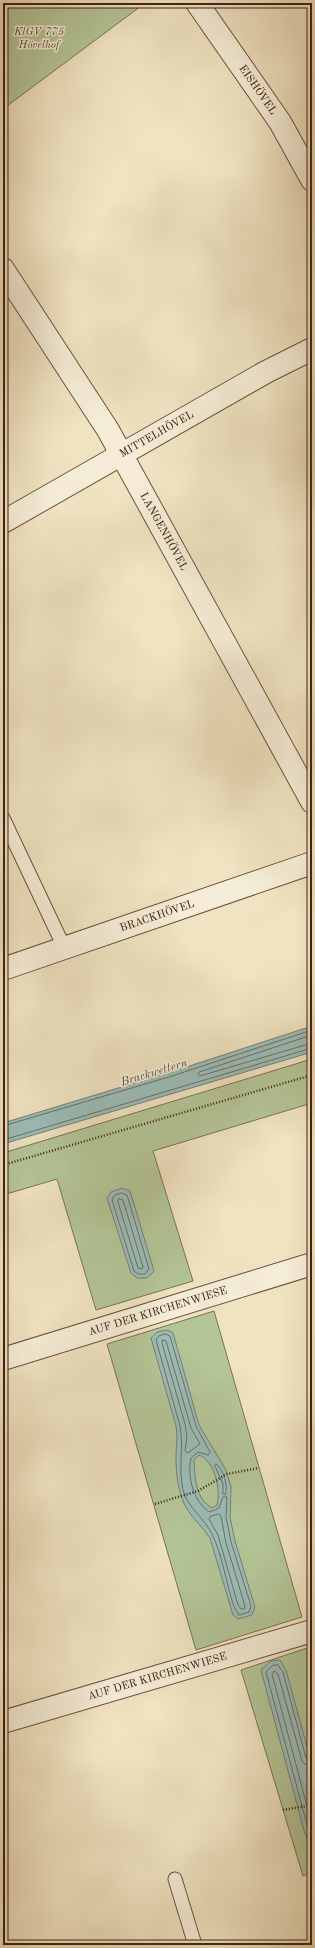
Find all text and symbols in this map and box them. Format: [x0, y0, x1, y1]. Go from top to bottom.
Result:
park label: KlGV 775 Hövelhof [13, 27, 65, 51]
street label: EISHÖVEL [237, 63, 279, 117]
street label: MITTELHÖVEL [118, 409, 196, 460]
street label: LANGENHÖVEL [138, 491, 189, 572]
street label: BRACKHÖVEL [118, 898, 196, 934]
water label: Brackwettern [118, 1057, 189, 1089]
street label: AUF DER KIRCHENWIESE [87, 1285, 229, 1338]
street label: AUF DER KIRCHENWIESE [87, 1651, 228, 1702]

